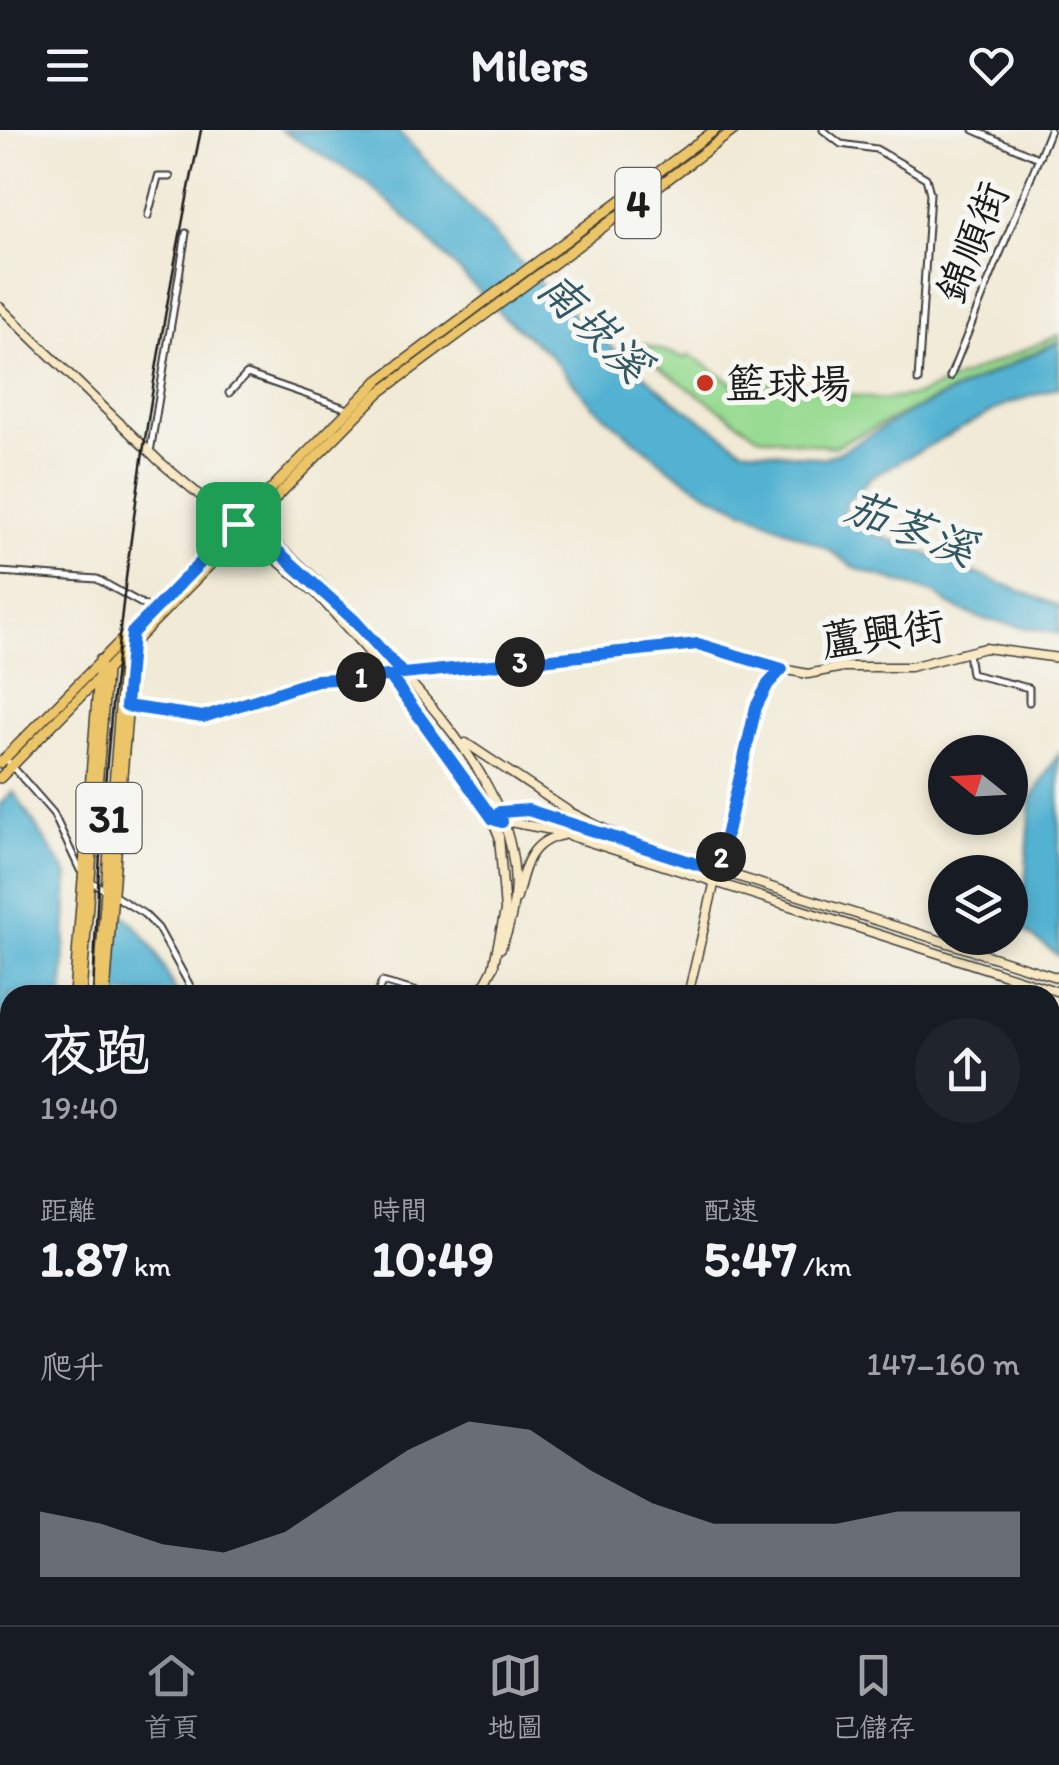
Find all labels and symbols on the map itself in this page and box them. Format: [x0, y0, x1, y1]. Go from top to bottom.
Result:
road number: 4 [616, 168, 660, 238]
street label: 錦順街 [925, 174, 1019, 310]
water label: 南崁溪 [528, 260, 664, 394]
place label: 籃球場 [725, 358, 851, 409]
marker: 籃球場 [694, 372, 716, 394]
water label: 茄苳溪 [838, 478, 986, 577]
pin [196, 482, 281, 567]
street label: 蘆興街 [816, 599, 948, 667]
pin: 3 [495, 637, 545, 687]
pin: 1 [336, 652, 386, 702]
north arrow [928, 735, 1028, 835]
road number: 31 [76, 783, 142, 853]
pin: 2 [696, 832, 746, 882]

